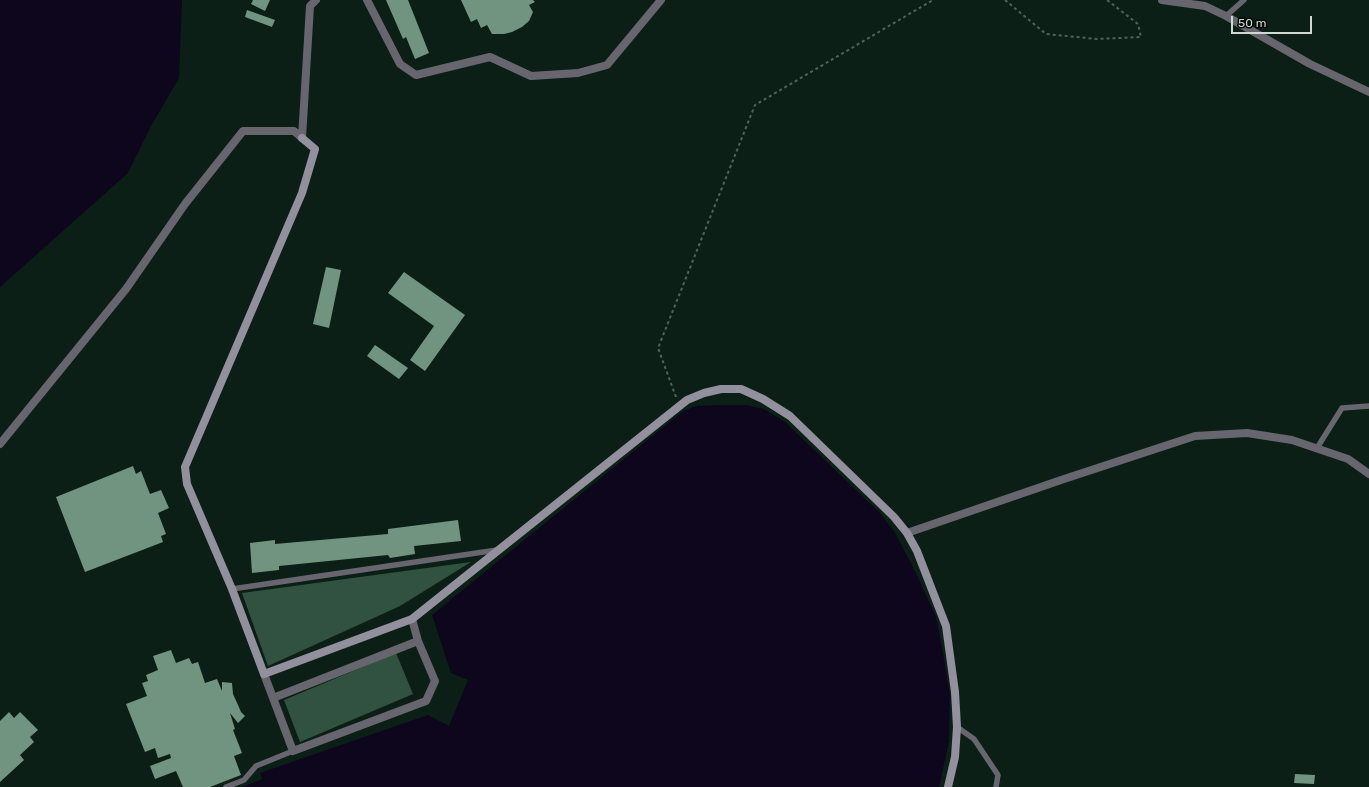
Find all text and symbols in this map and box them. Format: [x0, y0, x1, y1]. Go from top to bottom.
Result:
scale bar [1233, 8, 1314, 34]
text: 50 m [1238, 16, 1266, 30]

